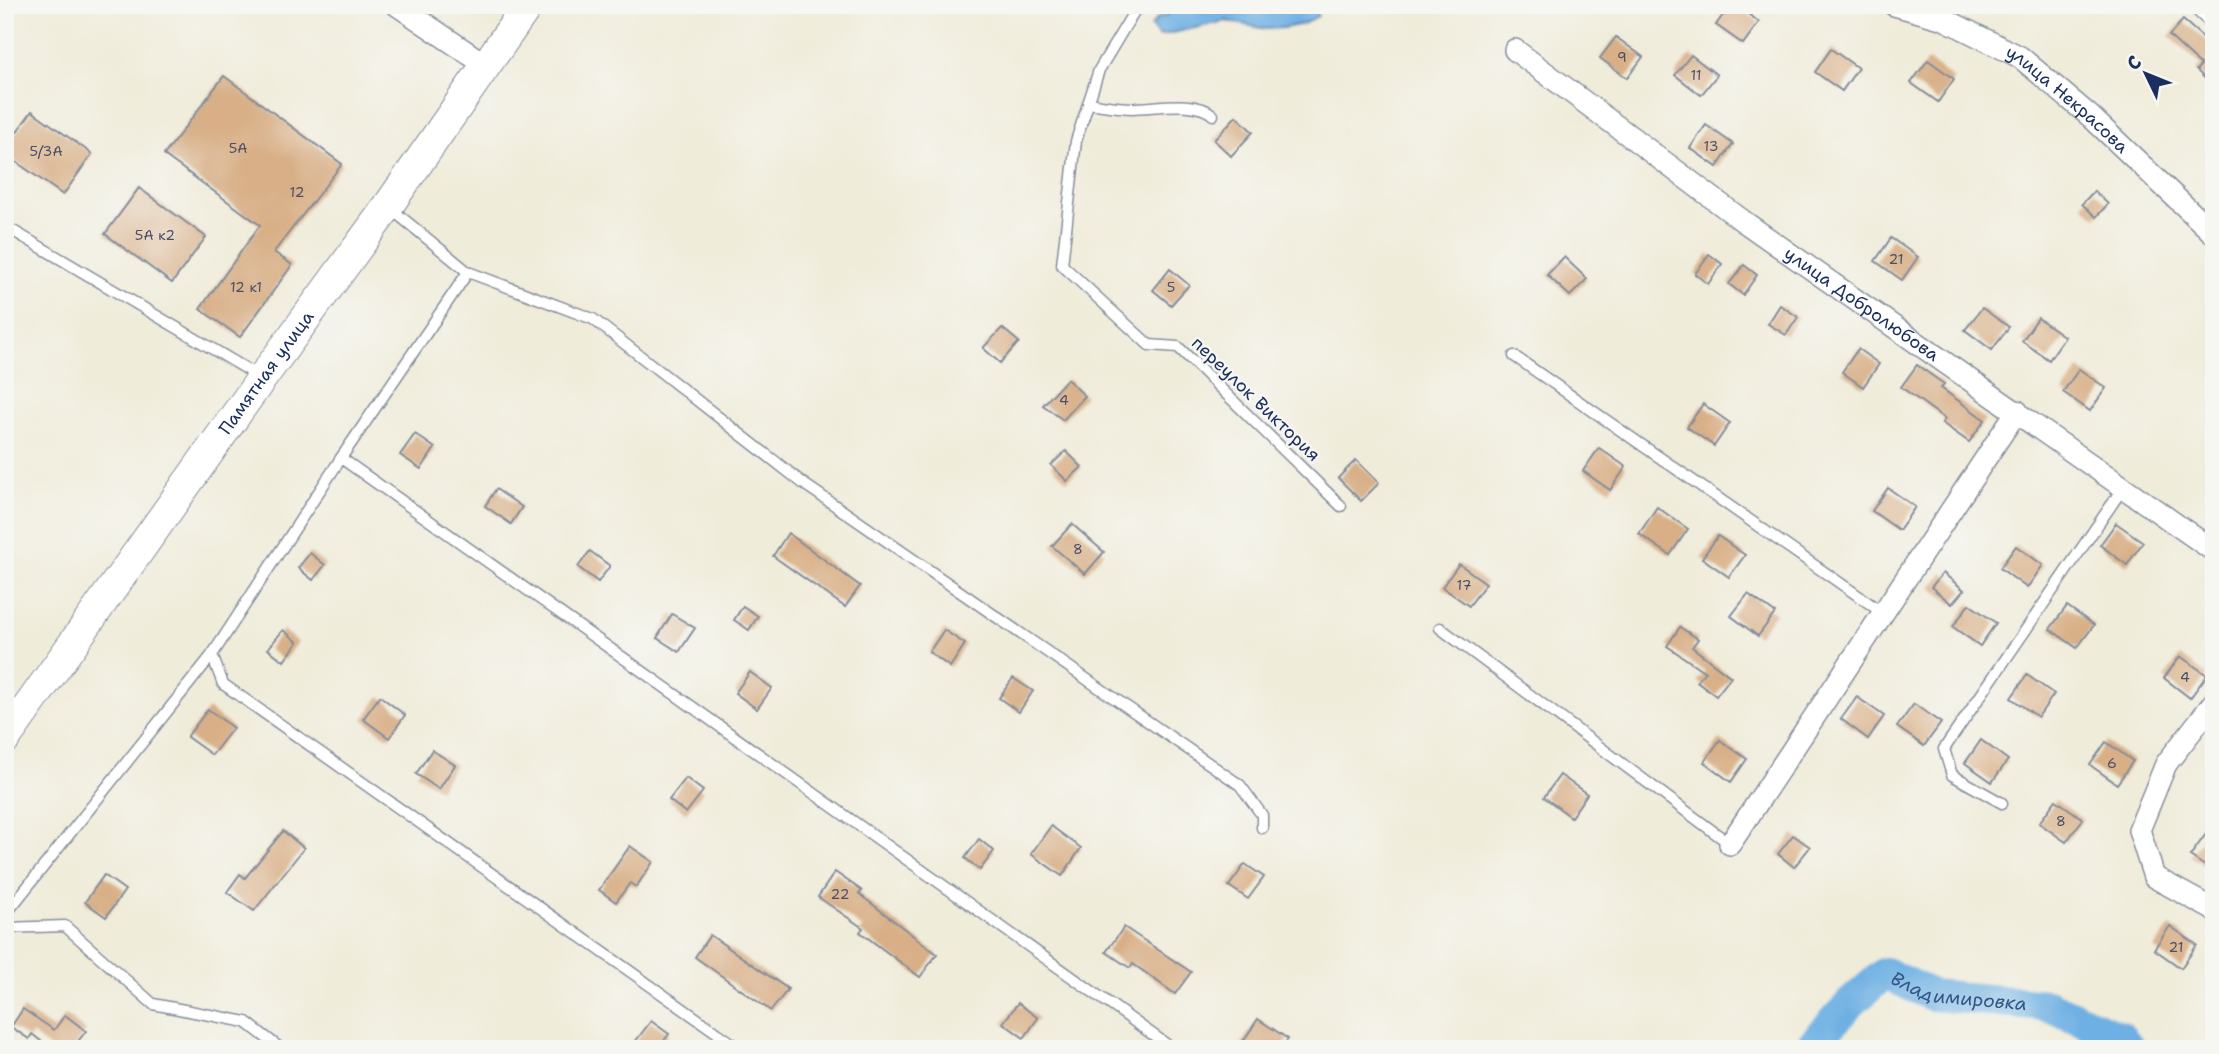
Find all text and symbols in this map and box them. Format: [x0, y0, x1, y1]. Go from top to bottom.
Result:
north arrow [2110, 38, 2180, 108]
street label: улица Некрасова [2002, 40, 2134, 158]
house number: 9 [1617, 48, 1627, 66]
text: С [2121, 50, 2147, 76]
house number: 11 [1690, 66, 1702, 84]
house number: 13 [1704, 137, 1718, 155]
house number: 5А [229, 139, 247, 157]
house number: 5/3А [29, 142, 63, 160]
house number: 12 [290, 183, 304, 201]
house number: 5А к2 [135, 226, 175, 244]
street label: улица Добролюбова [1779, 242, 1944, 367]
house number: 21 [1889, 250, 1903, 268]
house number: 12 к1 [230, 278, 262, 296]
house number: 5 [1167, 278, 1175, 296]
street label: Памятная улица [213, 306, 319, 440]
street label: переулок Виктория [1186, 331, 1326, 467]
house number: 4 [1059, 391, 1069, 409]
house number: 8 [1073, 540, 1083, 558]
house number: 17 [1457, 576, 1471, 594]
house number: 4 [2180, 668, 2190, 686]
house number: 6 [2107, 754, 2117, 772]
house number: 8 [2056, 812, 2066, 830]
house number: 22 [831, 885, 849, 903]
house number: 21 [2169, 938, 2183, 956]
water label: Владимировка [1887, 966, 2028, 1016]

